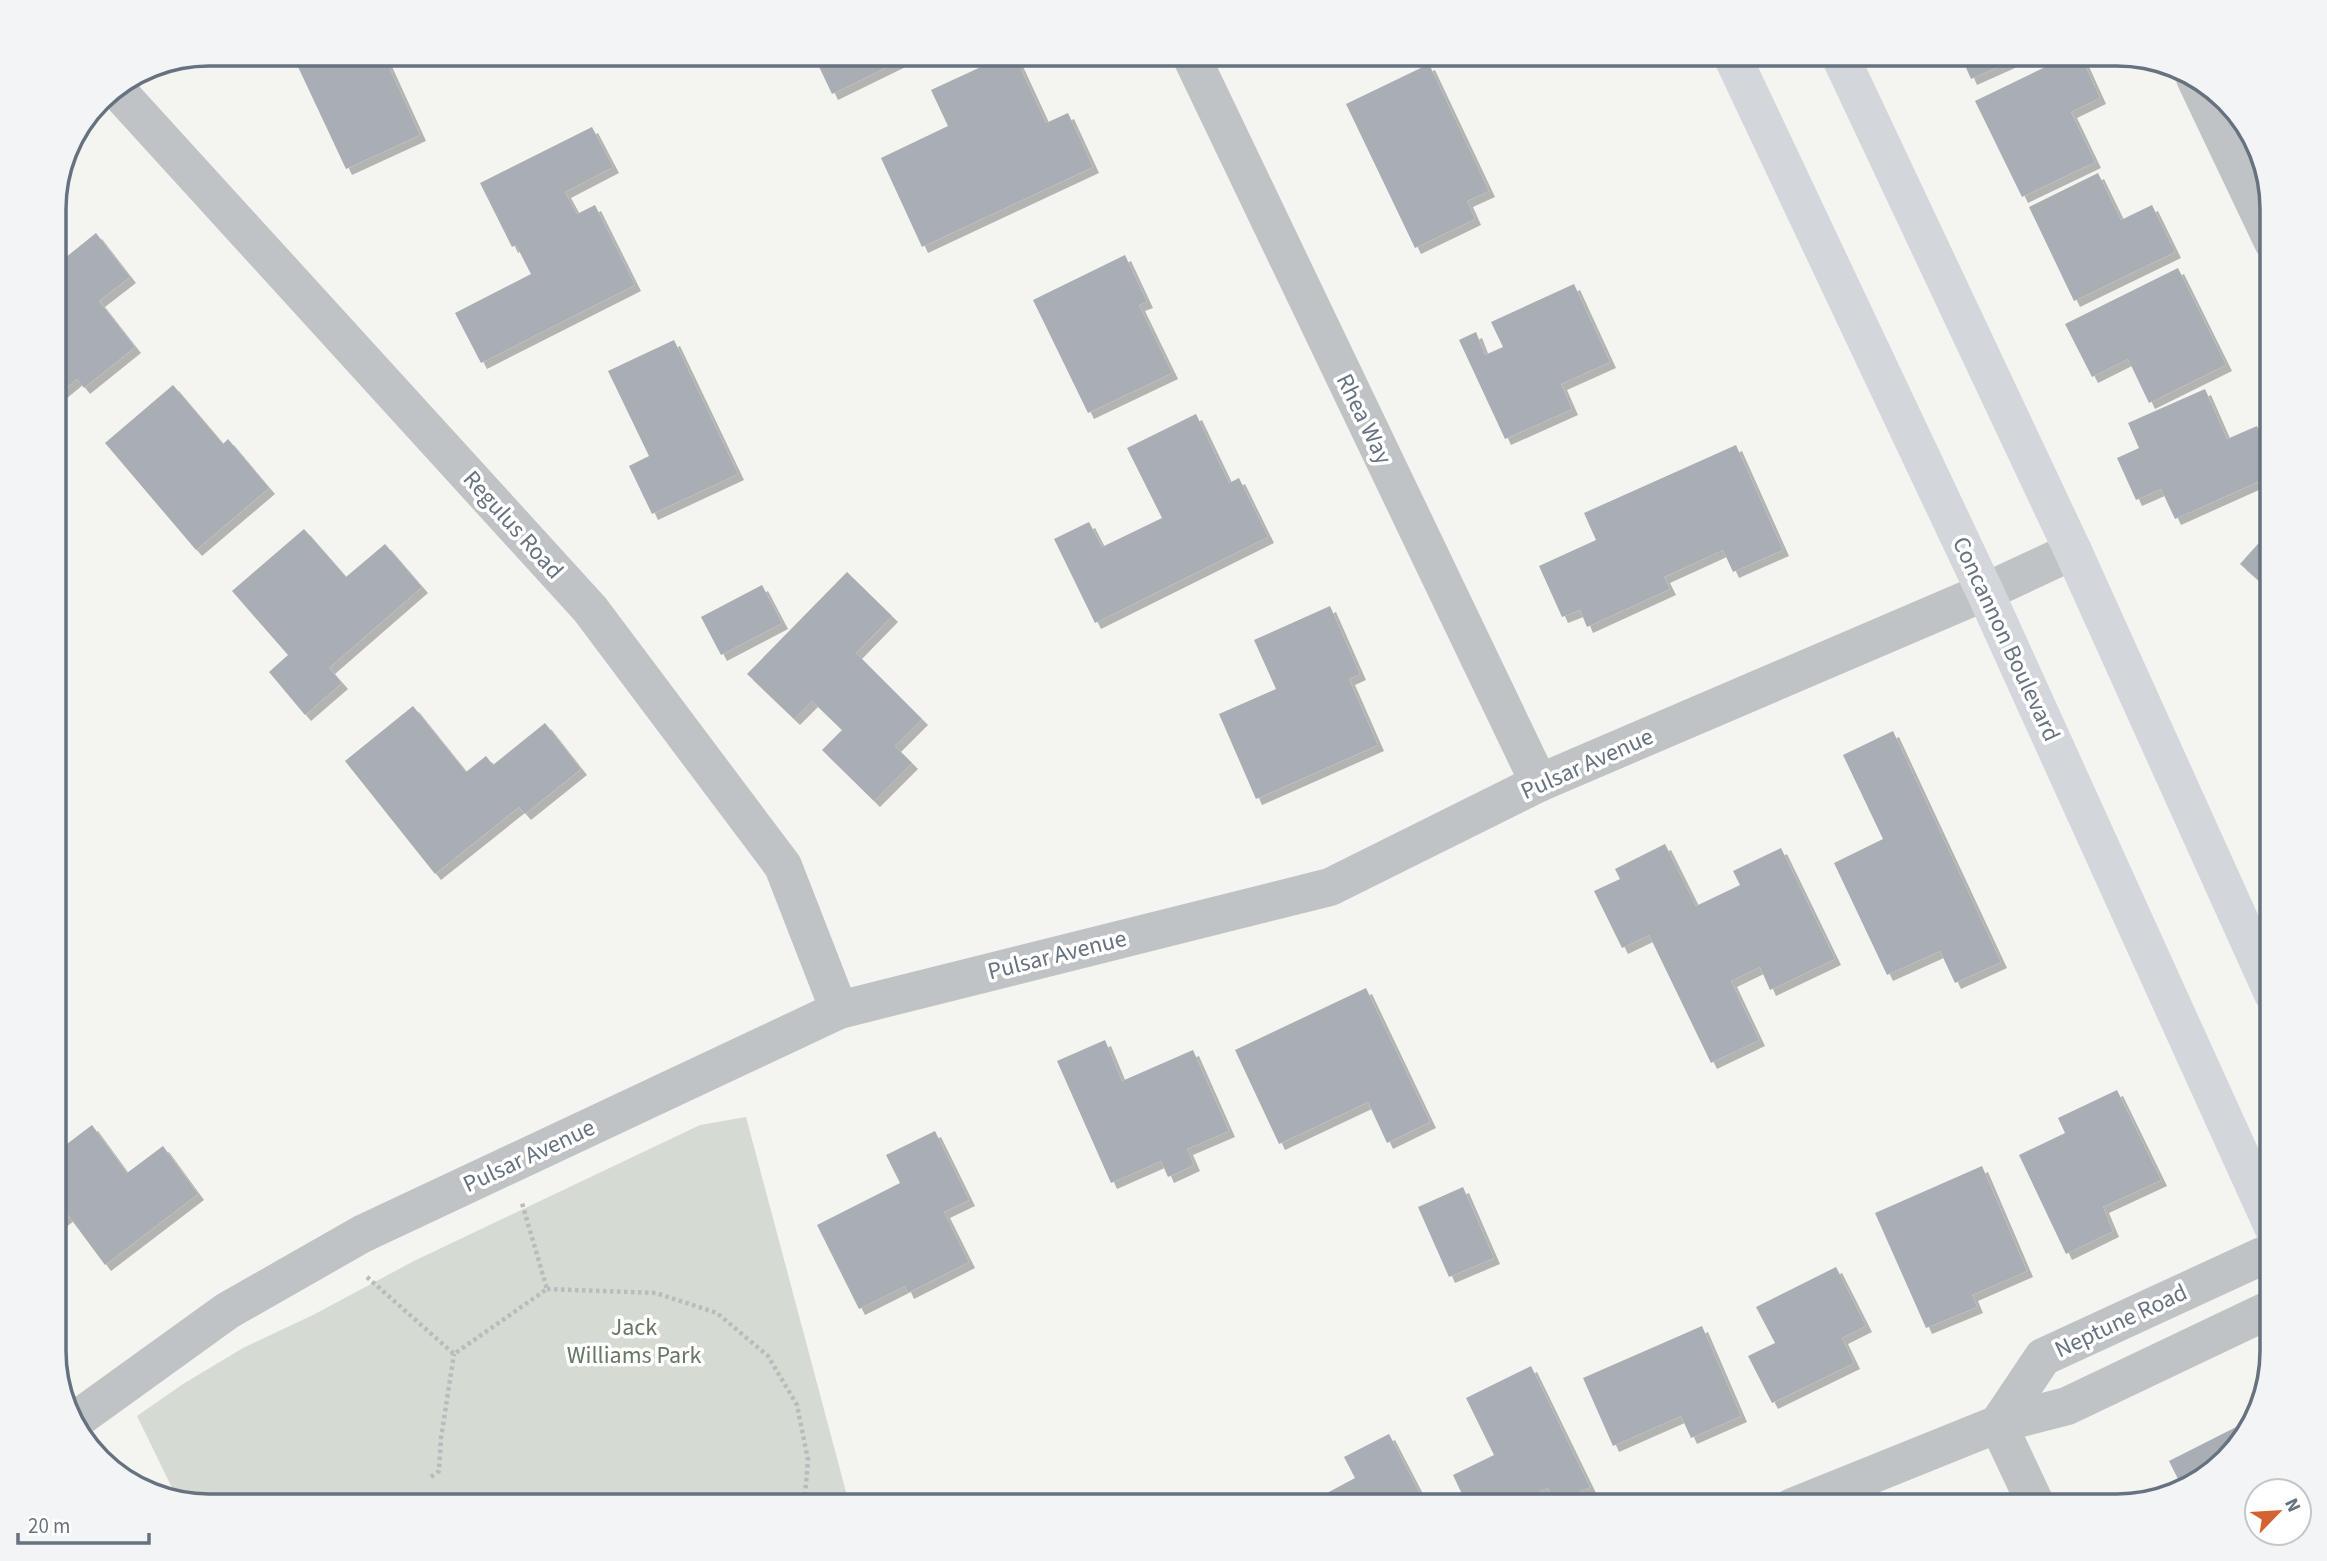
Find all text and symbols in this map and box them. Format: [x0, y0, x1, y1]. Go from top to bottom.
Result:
street label: Rhea Way [1327, 368, 1401, 470]
street label: Regulus Road [455, 463, 571, 587]
street label: Concannon Boulevard [1943, 531, 2069, 747]
street label: Pulsar Avenue [1515, 719, 1659, 809]
street label: Pulsar Avenue [984, 921, 1130, 989]
street label: Pulsar Avenue [457, 1110, 601, 1202]
street label: Neptune Road [2049, 1275, 2193, 1367]
park label: Jack Williams Park [567, 1310, 701, 1373]
north arrow [2243, 1477, 2313, 1547]
text: N [2277, 1494, 2307, 1517]
scale bar [18, 1502, 149, 1546]
text: 20 m [28, 1511, 70, 1541]

